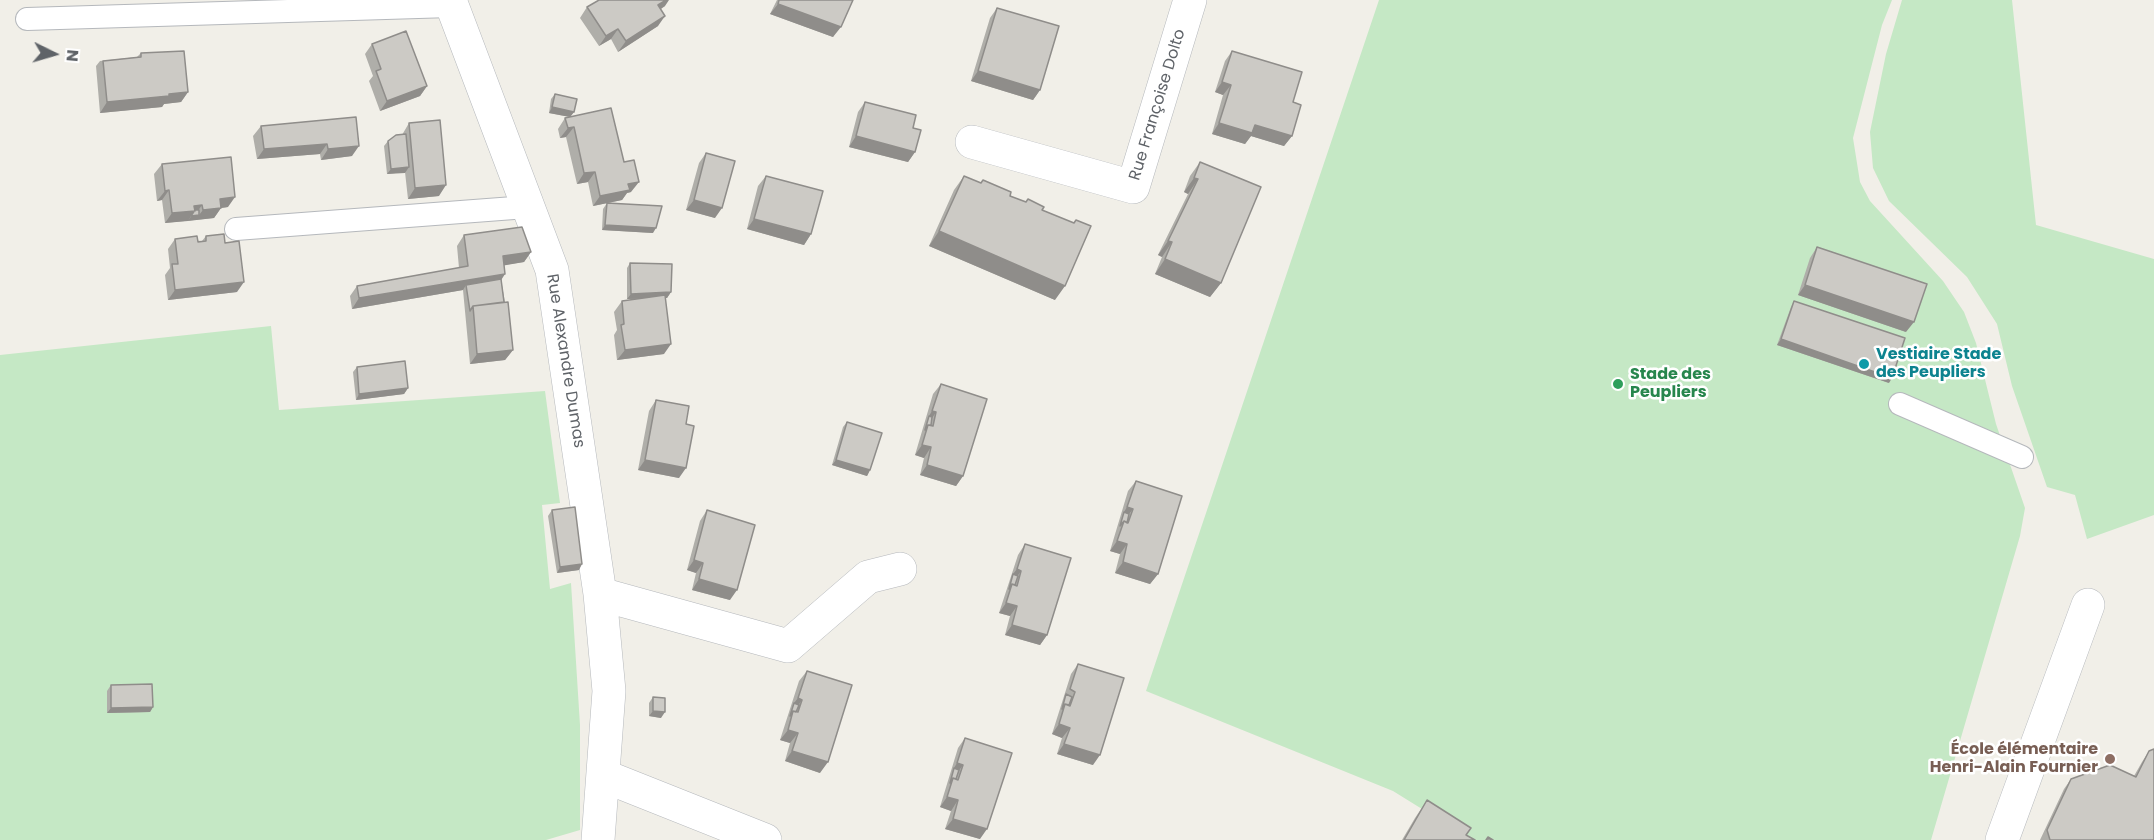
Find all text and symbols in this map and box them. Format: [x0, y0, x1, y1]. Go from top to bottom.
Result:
north arrow [24, 24, 84, 84]
street label: Rue Françoise Dolto [1126, 27, 1190, 183]
text: N [60, 49, 84, 63]
street label: Rue Alexandre Dumas [542, 273, 588, 449]
place label: Vestiaire Stade des Peupliers [1876, 345, 2001, 383]
marker: Vestiaire Stade des Peupliers [1857, 357, 1871, 371]
place label: Stade des Peupliers [1630, 365, 1711, 403]
marker: Stade des Peupliers [1611, 377, 1625, 391]
place label: École élémentaire Henri-Alain Fournier [1930, 740, 2098, 778]
marker: École élémentaire Henri-Alain Fournier [2103, 752, 2117, 766]

